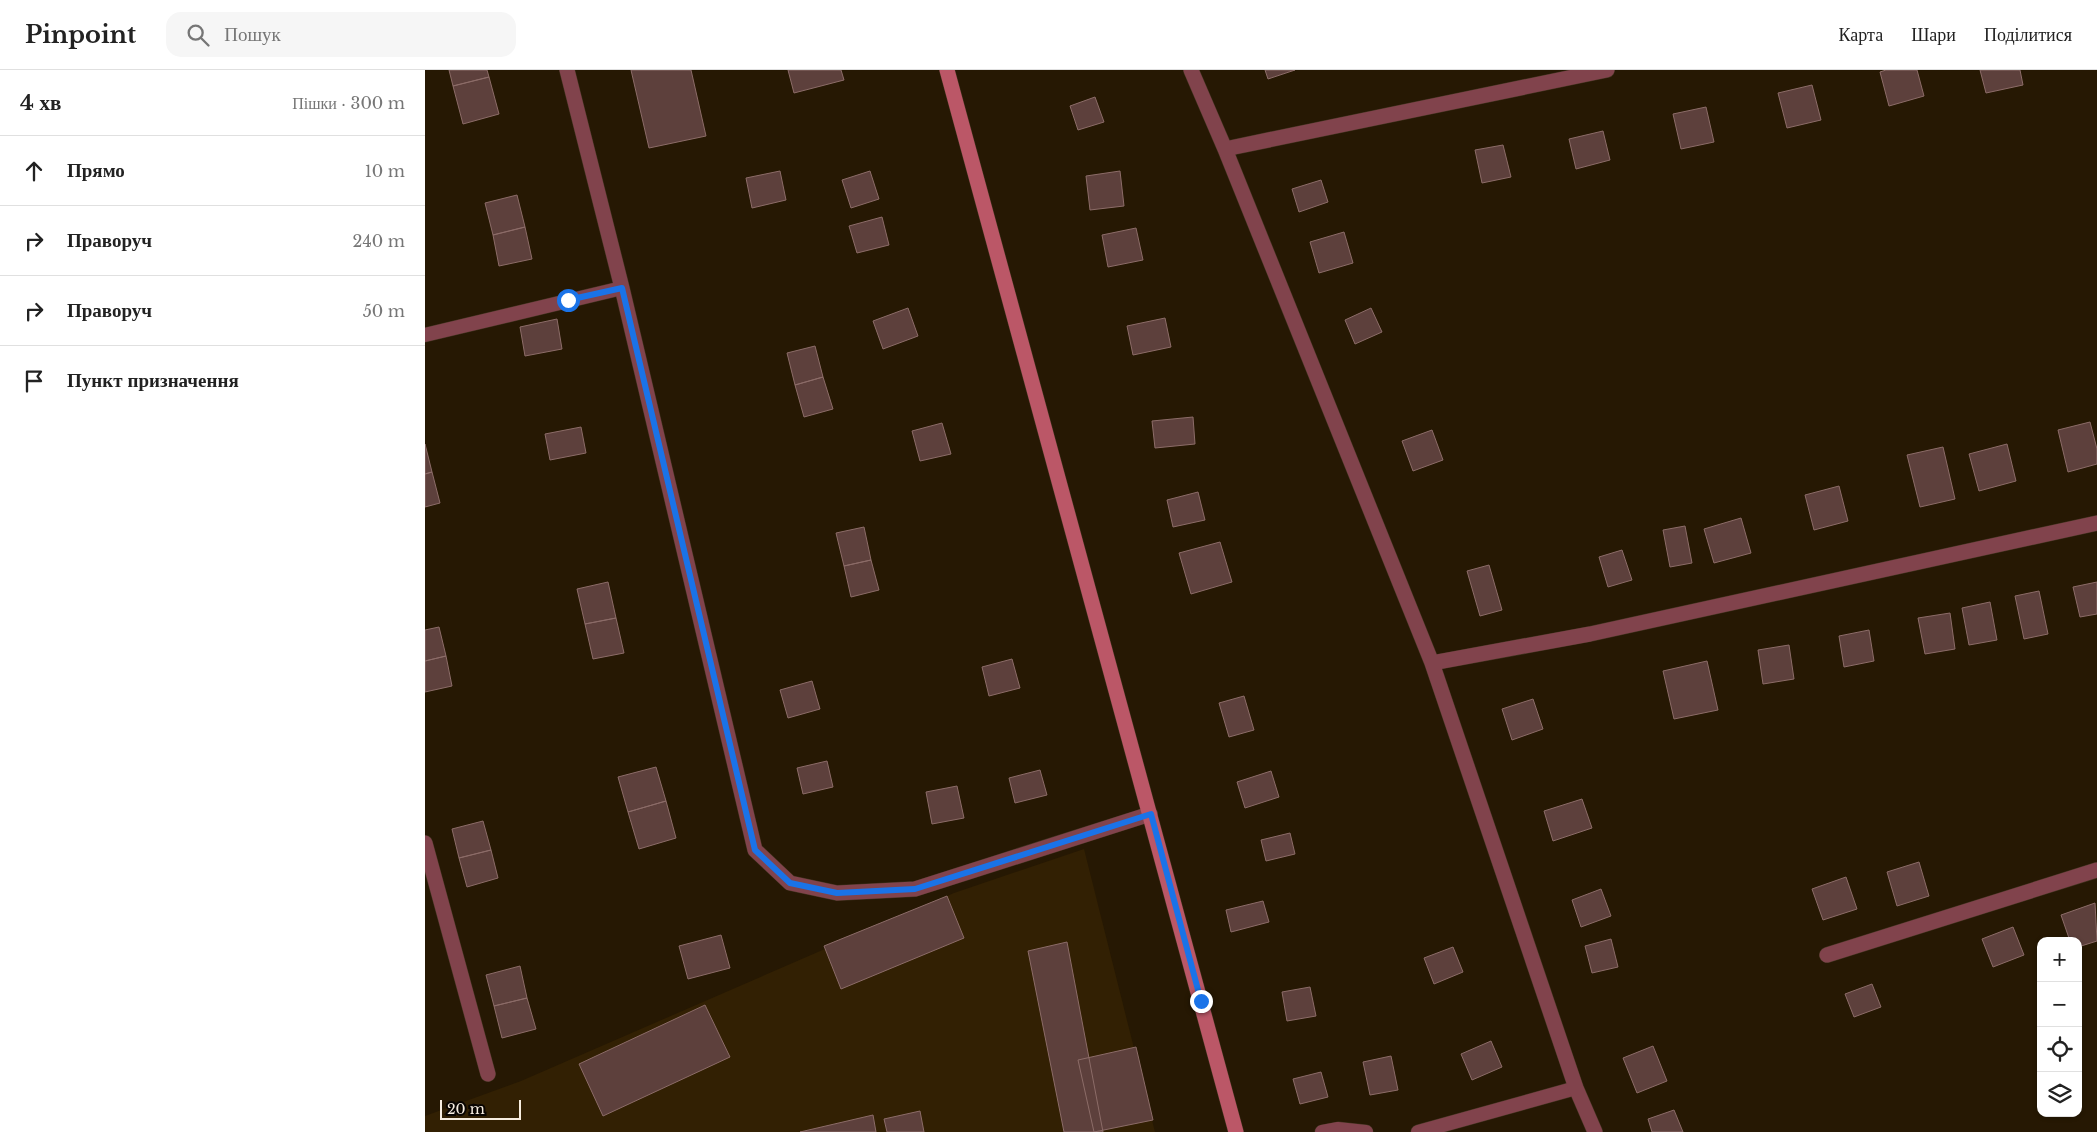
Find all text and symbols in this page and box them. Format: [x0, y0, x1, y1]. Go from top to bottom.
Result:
search box [166, 12, 516, 57]
text: Pinpoint [25, 20, 136, 49]
icon: search [184, 21, 212, 49]
text: Пошук [224, 23, 281, 46]
text: Карта [1839, 24, 1883, 46]
text: Шари [1911, 24, 1956, 46]
text: Поділитися [1984, 24, 2072, 46]
text: 4 хв [20, 90, 61, 116]
text: Пішки · 300 m [292, 93, 405, 113]
icon: ahead [20, 157, 48, 185]
text: Прямо [67, 159, 125, 182]
text: 10 m [365, 161, 405, 181]
icon: right [20, 227, 48, 255]
text: Праворуч [67, 229, 152, 252]
text: 240 m [353, 231, 405, 251]
route start [557, 289, 580, 312]
icon: right [20, 297, 48, 325]
text: Праворуч [67, 299, 152, 322]
text: 50 m [363, 301, 405, 321]
icon: arrive [20, 367, 48, 395]
text: Пункт призначення [67, 369, 239, 392]
map controls [2037, 937, 2082, 1117]
button: + [2037, 937, 2082, 982]
button: − [2037, 982, 2082, 1027]
route end [1190, 990, 1213, 1013]
button: locate [2037, 1027, 2082, 1072]
button: layers [2037, 1072, 2082, 1117]
scale bar [440, 1097, 521, 1120]
text: 20 m [447, 1100, 485, 1118]

